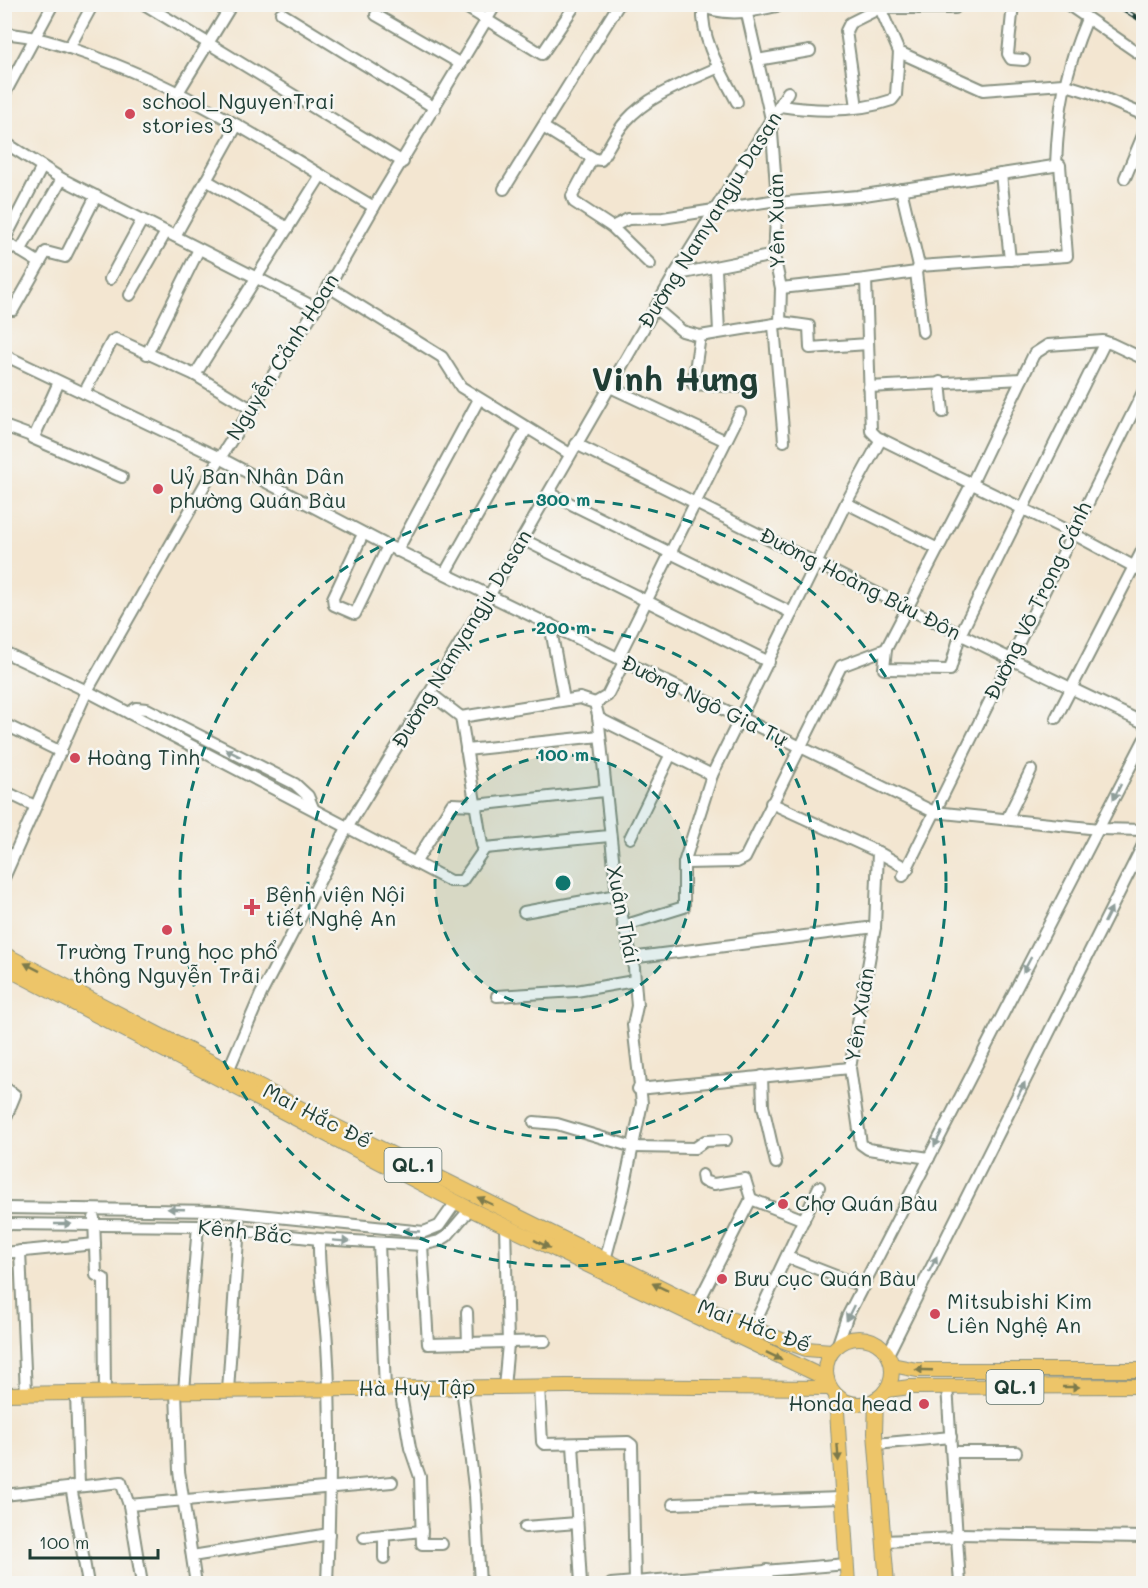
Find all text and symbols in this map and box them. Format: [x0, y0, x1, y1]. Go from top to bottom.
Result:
place label: school_NguyenTrai stories 3 [142, 87, 335, 138]
street label: Đường Namyangju Dasan [631, 106, 787, 333]
marker: school_NguyenTrai stories 3 [123, 107, 137, 121]
street label: Yên Xuân [761, 173, 790, 269]
street label: Nguyễn Cảnh Hoan [219, 268, 344, 445]
district label: Vinh Hưng [591, 356, 759, 399]
place label: Uỷ Ban Nhân Dân phường Quán Bàu [170, 462, 346, 513]
marker: Uỷ Ban Nhân Dân phường Quán Bàu [151, 482, 165, 496]
text: 300 m [536, 487, 590, 511]
street label: Đường Võ Trọng Cánh [977, 497, 1097, 704]
street label: Đường Hoàng Bửu Đôn [755, 520, 966, 645]
street label: Đường Namyangju Dasan [385, 524, 537, 753]
text: 200 m [536, 615, 590, 639]
street label: Đường Ngô Gia Tự [617, 648, 793, 752]
text: 100 m [537, 742, 589, 766]
place label: Hoàng Tình [87, 743, 200, 770]
one-way arrow [224, 748, 242, 758]
marker: Hoàng Tình [68, 751, 82, 765]
one-way arrow [1112, 784, 1122, 801]
street label: Xuân Thái [602, 863, 647, 966]
centre of rings [553, 873, 573, 893]
place label: Bệnh viện Nội tiết Nghệ An [266, 880, 406, 931]
marker: Bệnh viện Nội tiết Nghệ An [243, 898, 261, 916]
one-way arrow [1104, 907, 1113, 924]
marker: Trường Trung học phổ thông Nguyễn Trãi [160, 923, 174, 937]
place label: Trường Trung học phổ thông Nguyễn Trãi [56, 937, 278, 988]
one-way arrow [1023, 957, 1032, 974]
one-way arrow [23, 962, 40, 972]
street label: Yên Xuân [838, 966, 879, 1064]
street label: Mai Hắc Đế [259, 1076, 376, 1154]
one-way arrow [1017, 1081, 1026, 1098]
one-way arrow [933, 1131, 943, 1148]
road number: QL.1 [384, 1148, 442, 1182]
place label: Chợ Quán Bàu [795, 1189, 938, 1216]
one-way arrow [477, 1196, 494, 1205]
marker: Chợ Quán Bàu [776, 1197, 790, 1211]
one-way arrow [166, 1205, 185, 1214]
street label: Kênh Bắc [197, 1212, 294, 1249]
one-way arrow [53, 1219, 72, 1229]
one-way arrow [402, 1227, 421, 1236]
one-way arrow [332, 1236, 351, 1245]
one-way arrow [533, 1239, 550, 1249]
one-way arrow [928, 1255, 938, 1272]
place label: Bưu cục Quán Bàu [734, 1264, 917, 1291]
marker: Bưu cục Quán Bàu [715, 1272, 729, 1286]
one-way arrow [651, 1282, 668, 1292]
place label: Mitsubishi Kim Liên Nghệ An [947, 1287, 1092, 1338]
street label: Mai Hắc Đế [694, 1292, 815, 1357]
one-way arrow [846, 1304, 856, 1322]
marker: Mitsubishi Kim Liên Nghệ An [928, 1307, 942, 1321]
one-way arrow [766, 1351, 783, 1360]
one-way arrow [914, 1366, 933, 1375]
road number: QL.1 [986, 1370, 1044, 1404]
street label: Hà Huy Tập [358, 1372, 476, 1401]
one-way arrow [1061, 1382, 1080, 1392]
place label: Honda head [789, 1389, 912, 1416]
marker: Honda head [917, 1397, 931, 1411]
one-way arrow [833, 1444, 843, 1463]
scale bar [30, 1522, 158, 1560]
text: 100 m [39, 1530, 89, 1554]

